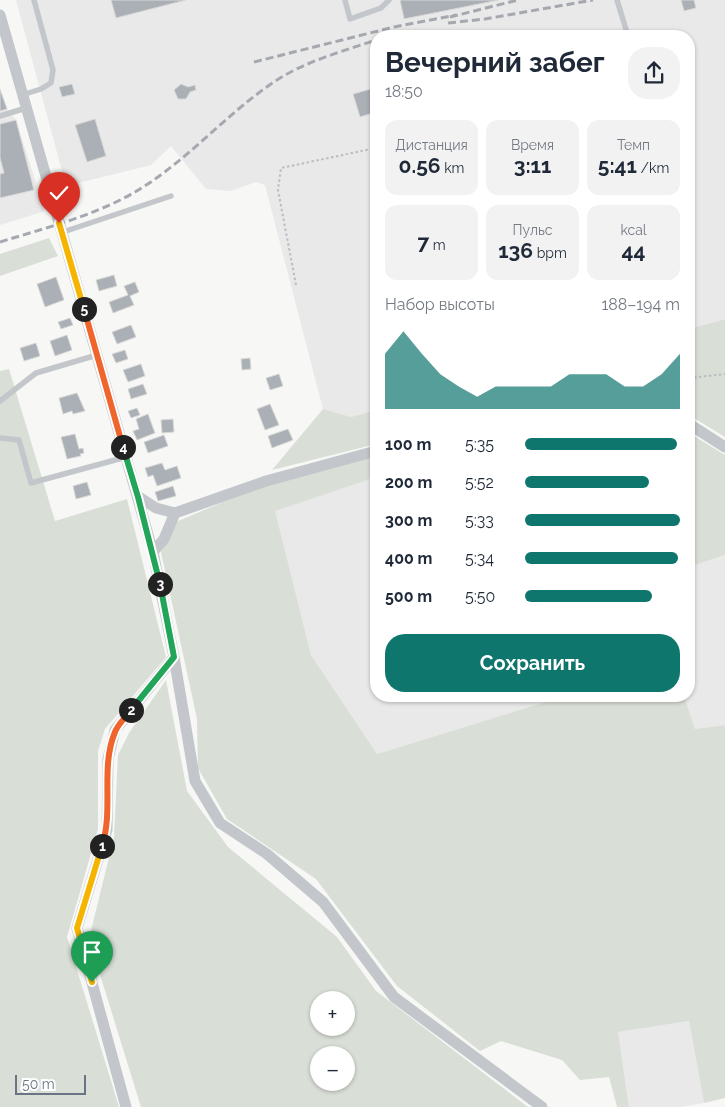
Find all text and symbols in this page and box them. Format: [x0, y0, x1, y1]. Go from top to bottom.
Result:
text: Вечерний забег [385, 46, 605, 79]
button: share [628, 47, 680, 99]
text: 18:50 [385, 82, 423, 101]
text: Дистанция [395, 137, 468, 153]
text: Время [511, 137, 554, 153]
text: Темп [617, 137, 650, 153]
text: 0.56 [399, 153, 441, 178]
text: 3:11 [514, 153, 551, 178]
text: 5:41 [598, 153, 637, 178]
text: km [441, 160, 464, 176]
text: /km [637, 160, 669, 176]
pin [38, 172, 80, 223]
icon: check [45, 179, 73, 207]
text: Пульс [512, 222, 553, 238]
text: kcal [620, 222, 647, 238]
text: 7 [417, 230, 429, 255]
text: m [429, 237, 446, 253]
text: 136 [498, 238, 533, 263]
text: 44 [622, 238, 645, 263]
text: bpm [533, 245, 567, 261]
text: Набор высоты [385, 295, 495, 314]
text: 188–194 m [601, 295, 680, 314]
pin: 5 [72, 296, 96, 322]
text: 5 [81, 301, 88, 317]
pin: 4 [110, 434, 136, 460]
text: 100 m [385, 435, 431, 454]
text: 5:35 [465, 435, 494, 454]
text: 4 [120, 439, 128, 455]
text: 200 m [385, 473, 432, 492]
text: 5:52 [465, 473, 494, 492]
text: 300 m [385, 511, 432, 530]
text: 5:33 [465, 511, 494, 530]
text: 400 m [385, 549, 433, 568]
text: 5:34 [465, 549, 494, 568]
pin: 3 [148, 572, 172, 596]
text: 3 [157, 576, 164, 592]
text: 500 m [385, 587, 432, 606]
text: 5:50 [465, 587, 495, 606]
button: Сохранить [385, 634, 680, 692]
pin: 2 [118, 698, 144, 722]
text: 2 [128, 702, 135, 718]
pin: 1 [90, 834, 114, 858]
text: 1 [99, 838, 106, 854]
pin [71, 931, 113, 982]
icon: arrive [78, 938, 106, 966]
map controls [310, 991, 355, 1091]
button: + [310, 991, 355, 1036]
button: − [310, 1046, 355, 1091]
scale bar [15, 1072, 86, 1095]
text: 50 m [22, 1076, 55, 1092]

